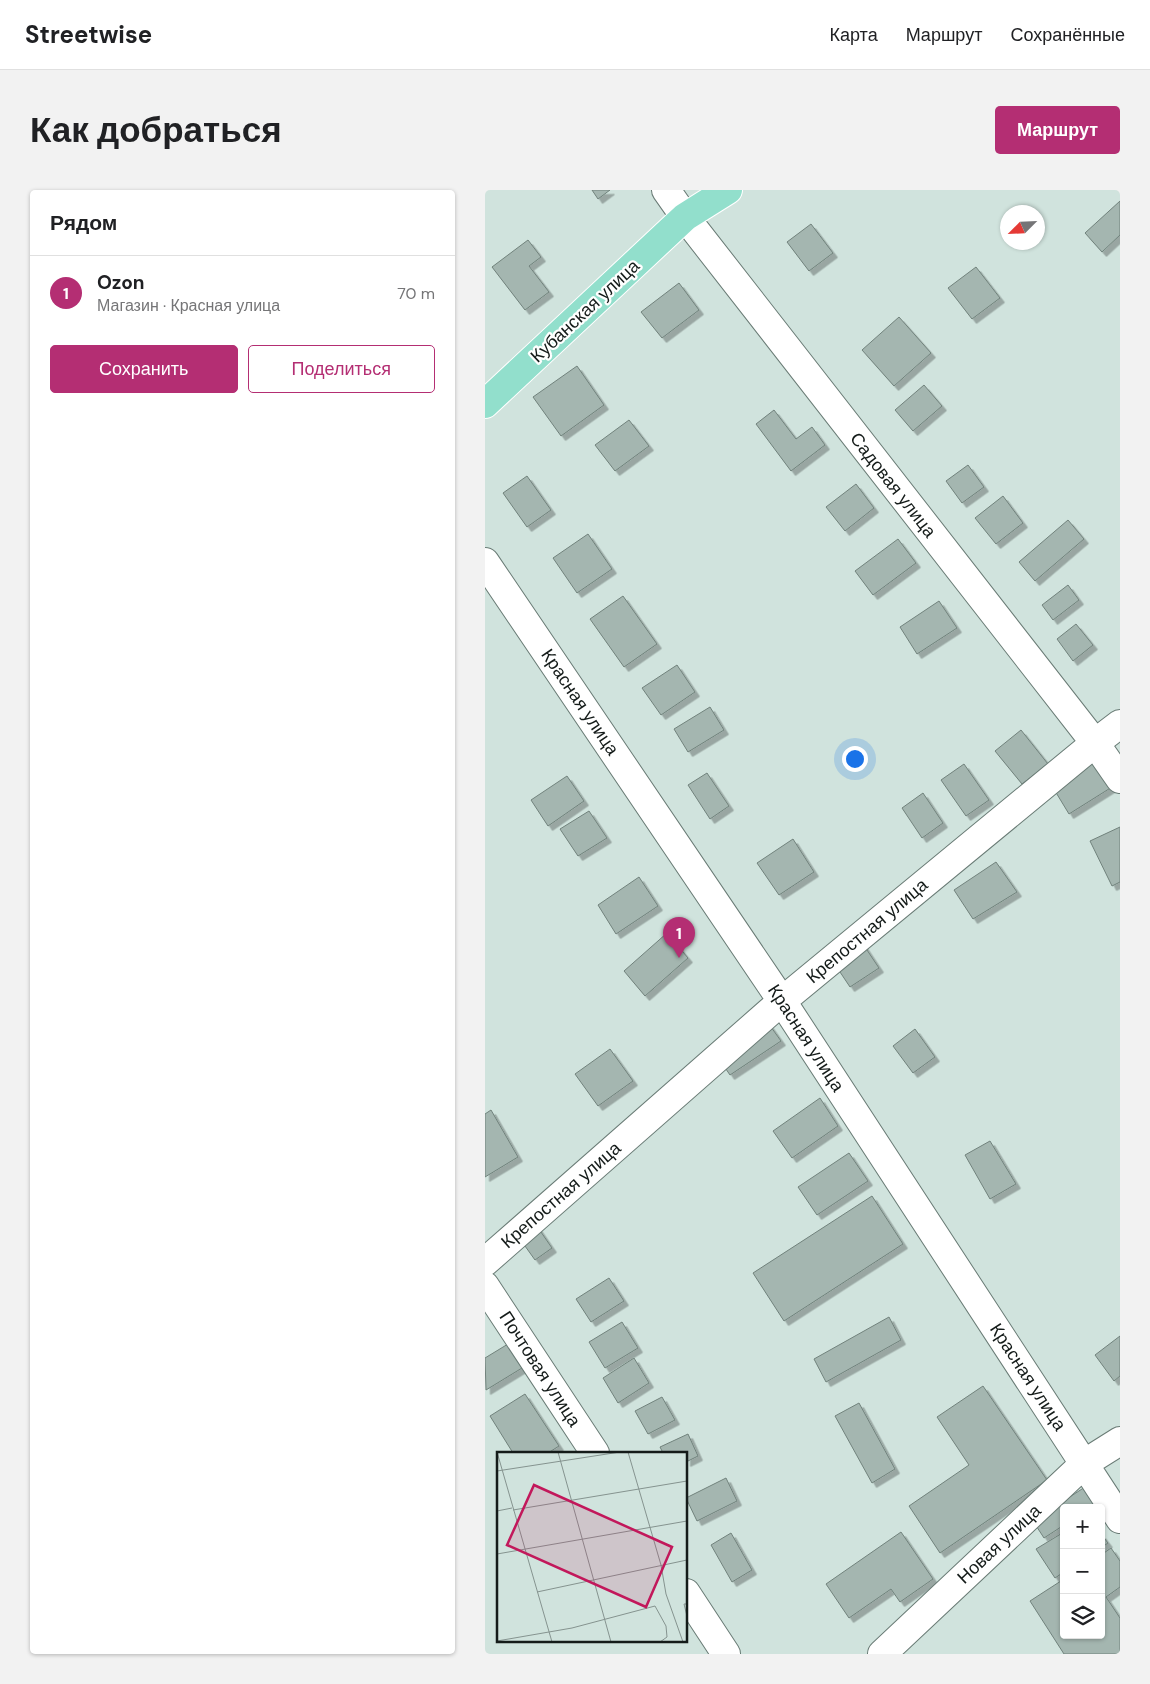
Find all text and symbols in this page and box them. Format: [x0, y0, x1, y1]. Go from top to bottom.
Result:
text: Streetwise [25, 19, 152, 50]
text: Карта [830, 23, 878, 47]
text: Маршрут [906, 23, 982, 47]
text: Сохранённые [1010, 23, 1125, 47]
button: Маршрут [995, 106, 1120, 154]
text: Как добраться [30, 107, 282, 153]
north arrow [1000, 205, 1045, 250]
text: Рядом [50, 209, 117, 237]
street label: Кубанская улица [525, 254, 645, 368]
text: Ozon [97, 270, 145, 295]
text: 1 [63, 283, 69, 304]
text: 70 m [397, 283, 435, 304]
text: Магазин · Красная улица [97, 295, 280, 316]
button: Сохранить [50, 345, 238, 393]
button: Поделиться [248, 345, 435, 393]
street label: Садовая улица [844, 428, 942, 543]
street label: Красная улица [536, 644, 625, 761]
your location [842, 746, 868, 772]
street label: Крепостная улица [801, 872, 933, 989]
pin: 1 [663, 917, 695, 958]
street label: Красная улица [762, 980, 850, 1097]
street label: Крепостная улица [496, 1136, 627, 1254]
street label: Почтовая улица [494, 1307, 587, 1432]
street label: Красная улица [984, 1319, 1072, 1436]
inset map [497, 1452, 687, 1642]
street label: Новая улица [952, 1498, 1047, 1589]
map controls [1060, 1504, 1105, 1639]
button: + [1060, 1504, 1105, 1549]
button: − [1060, 1549, 1105, 1594]
button: layers [1060, 1594, 1105, 1639]

